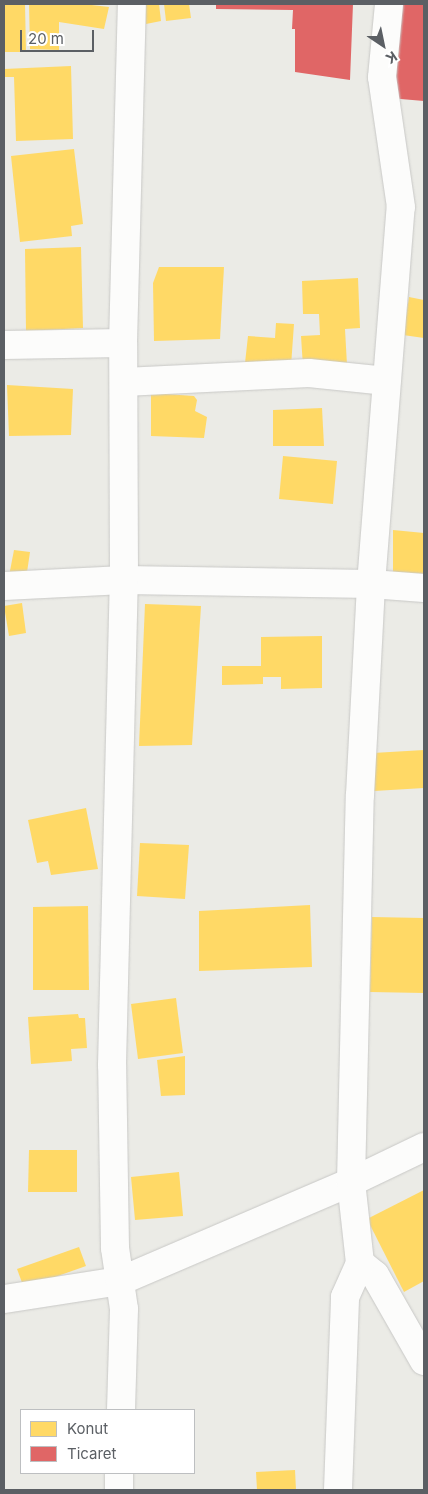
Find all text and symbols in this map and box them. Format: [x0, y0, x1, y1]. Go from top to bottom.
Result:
scale bar [22, 20, 96, 52]
north arrow [358, 20, 408, 70]
text: 20 m [28, 29, 64, 48]
text: K [383, 48, 401, 68]
legend [20, 1409, 195, 1474]
text: Konut [67, 1419, 108, 1438]
text: Ticaret [67, 1444, 117, 1463]

